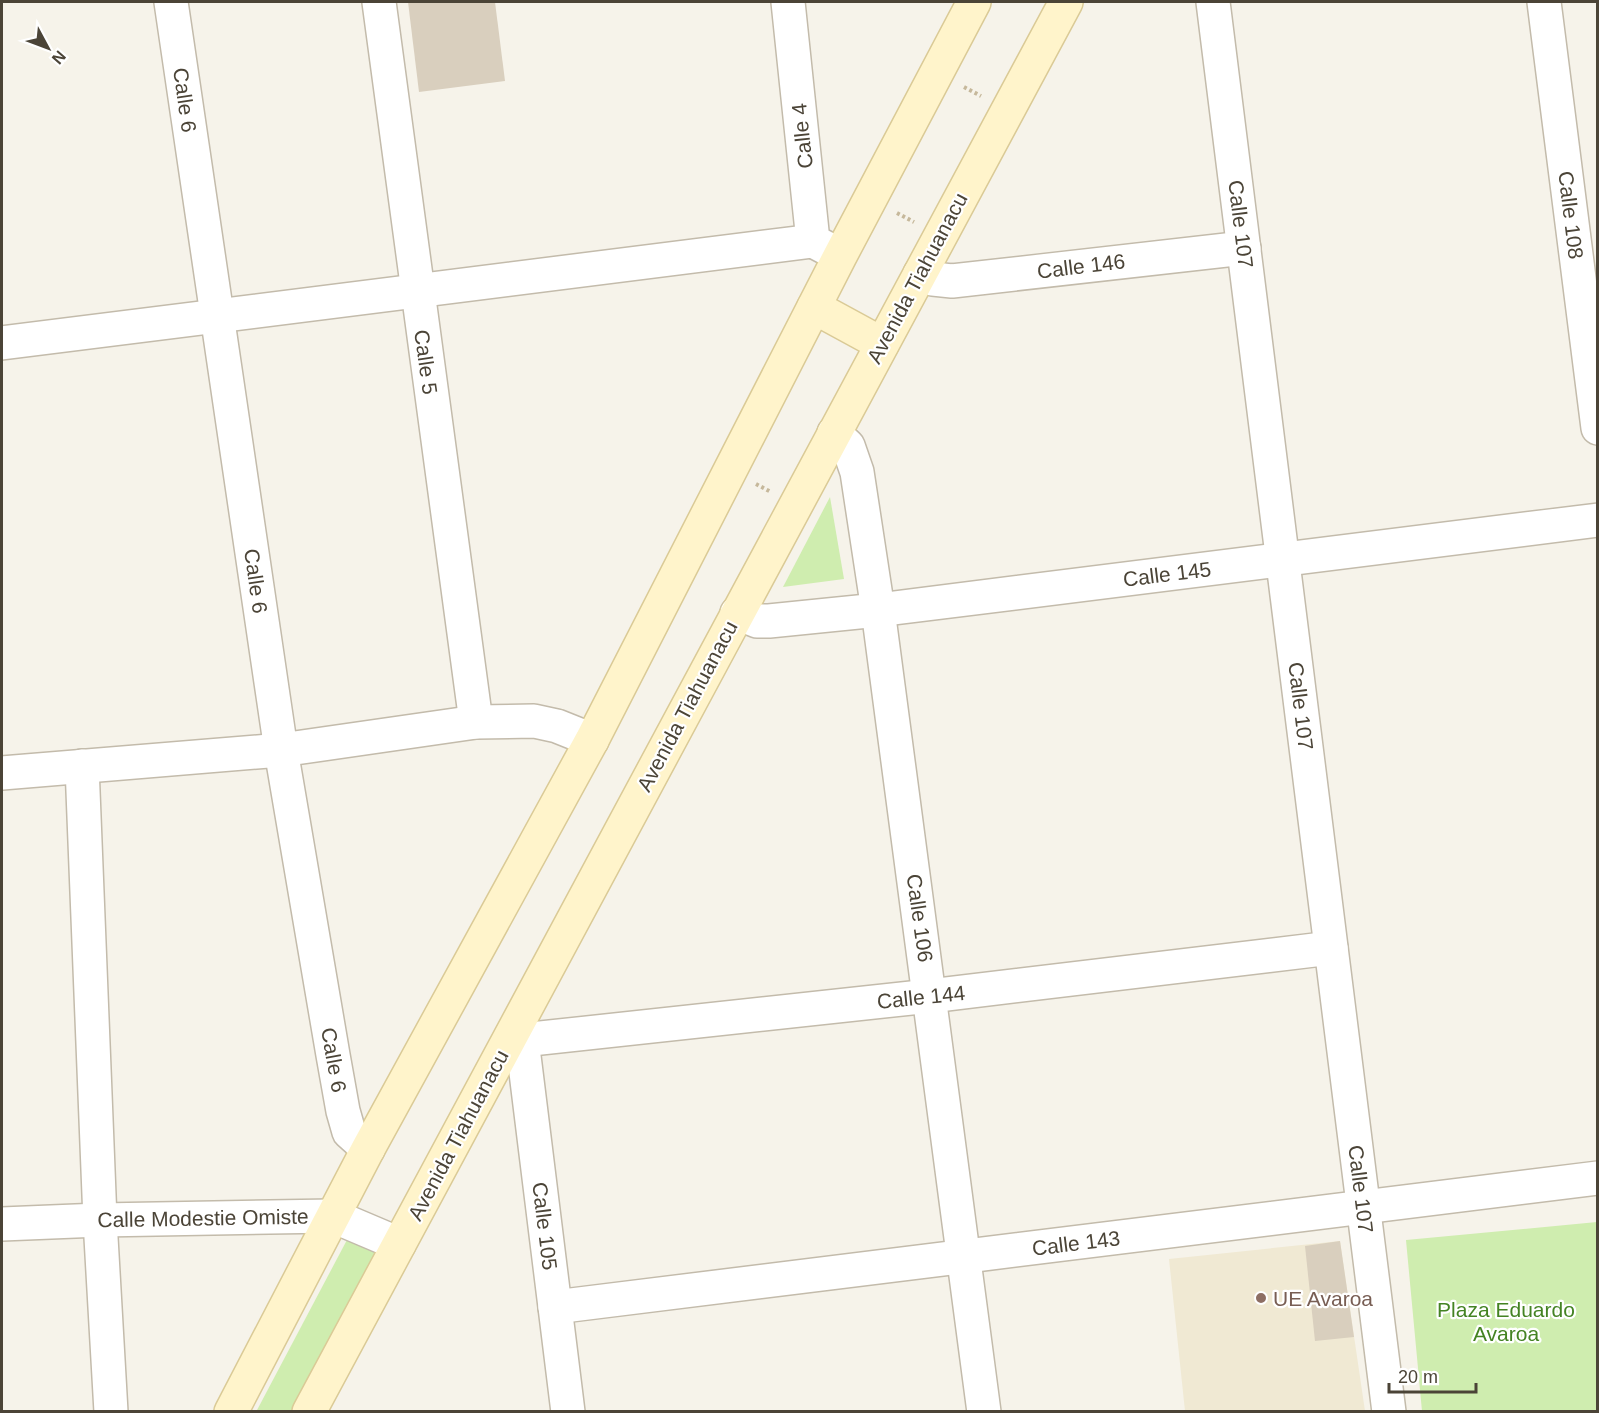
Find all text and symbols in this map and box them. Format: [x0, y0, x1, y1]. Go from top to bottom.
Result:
north arrow [18, 18, 78, 78]
text: N [49, 48, 69, 67]
street label: Calle 6 [169, 66, 201, 134]
street label: Calle 4 [787, 102, 817, 170]
street label: Calle 108 [1554, 170, 1588, 260]
street label: Calle 107 [1224, 179, 1258, 269]
street label: Avenida Tiahuanacu [862, 189, 972, 367]
street label: Calle 146 [1036, 249, 1126, 283]
street label: Calle 5 [410, 328, 442, 396]
street label: Calle 6 [240, 547, 272, 615]
street label: Calle 145 [1122, 557, 1212, 591]
street label: Avenida Tiahuanacu [632, 617, 742, 795]
street label: Calle 107 [1284, 661, 1318, 751]
street label: Calle 106 [902, 872, 938, 964]
street label: Calle 144 [876, 981, 967, 1013]
street label: Calle 6 [317, 1026, 351, 1094]
street label: Avenida Tiahuanacu [403, 1046, 513, 1224]
street label: Calle 107 [1344, 1144, 1378, 1234]
street label: Calle 105 [528, 1181, 562, 1271]
street label: Calle Modestie Omiste [97, 1205, 309, 1231]
street label: Calle 143 [1031, 1226, 1121, 1260]
place label: UE Avaroa [1273, 1287, 1373, 1310]
marker: UE Avaroa [1254, 1291, 1268, 1305]
park label: Plaza Eduardo Avaroa [1437, 1298, 1575, 1345]
scale bar [1389, 1356, 1476, 1394]
text: 20 m [1398, 1367, 1438, 1387]

